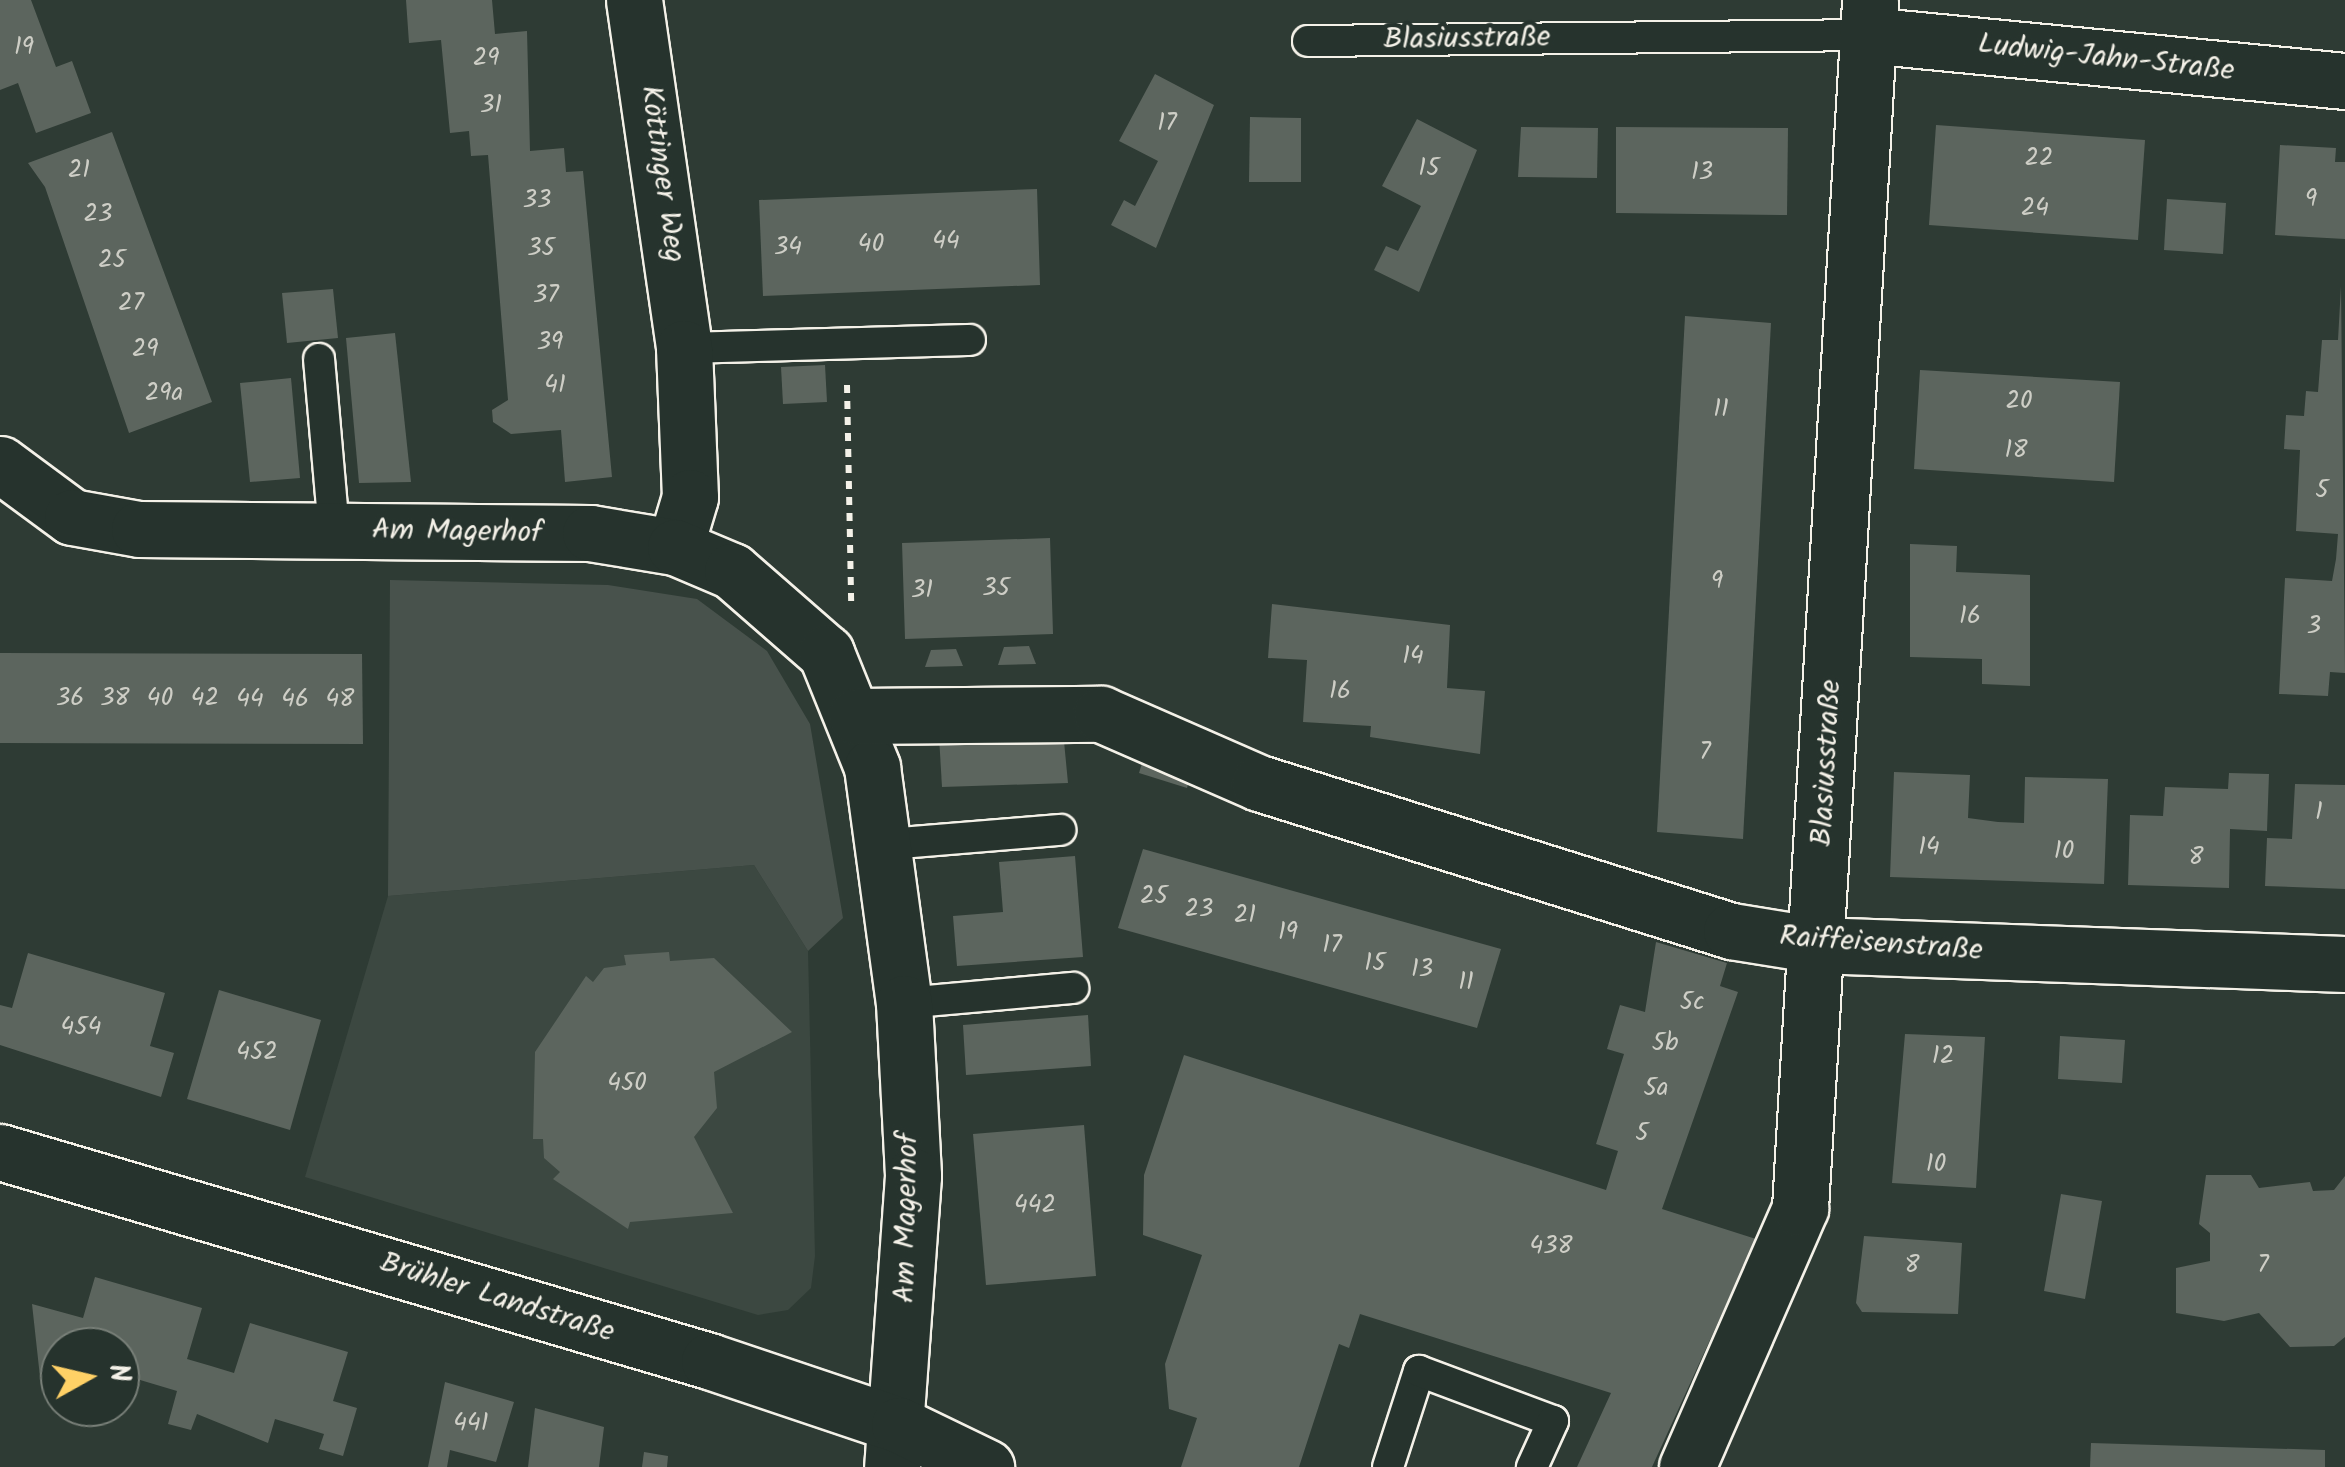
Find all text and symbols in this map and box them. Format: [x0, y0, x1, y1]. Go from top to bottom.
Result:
street label: Blasiusstraße [1383, 20, 1551, 58]
street label: Ludwig-Jahn-Straße [1976, 27, 2236, 89]
house number: 19 [14, 32, 34, 62]
house number: 29 [473, 43, 499, 73]
street label: Köttinger Weg [632, 83, 692, 265]
house number: 31 [480, 90, 502, 120]
house number: 17 [1157, 108, 1177, 138]
house number: 22 [2024, 143, 2054, 173]
house number: 15 [1418, 153, 1440, 183]
house number: 21 [68, 155, 90, 185]
house number: 13 [1691, 157, 1713, 187]
house number: 9 [2305, 184, 2317, 214]
house number: 33 [523, 185, 551, 215]
house number: 24 [2021, 193, 2049, 223]
house number: 23 [84, 199, 112, 229]
house number: 44 [932, 226, 960, 256]
house number: 40 [858, 229, 884, 259]
house number: 34 [774, 232, 802, 262]
house number: 35 [527, 233, 555, 263]
house number: 25 [98, 245, 126, 275]
house number: 37 [533, 280, 559, 310]
house number: 27 [118, 288, 144, 318]
house number: 39 [537, 327, 563, 357]
house number: 29 [132, 334, 158, 364]
house number: 41 [544, 370, 566, 400]
house number: 29a [145, 378, 183, 408]
house number: 20 [2005, 386, 2033, 416]
house number: 11 [1713, 394, 1729, 424]
house number: 18 [2005, 435, 2027, 465]
house number: 5 [2315, 475, 2329, 505]
street label: Am Magerhof [371, 513, 543, 551]
house number: 9 [1711, 566, 1723, 596]
house number: 35 [982, 573, 1010, 603]
house number: 31 [911, 575, 933, 605]
house number: 16 [1959, 601, 1981, 631]
house number: 3 [2307, 611, 2321, 641]
house number: 14 [1402, 641, 1424, 671]
house number: 16 [1329, 676, 1351, 706]
street label: Blasiusstraße [1805, 679, 1849, 847]
house number: 36 [56, 683, 84, 713]
house number: 38 [100, 683, 130, 713]
house number: 40 [147, 683, 173, 713]
house number: 42 [191, 683, 219, 713]
house number: 44 [236, 684, 264, 714]
house number: 46 [281, 684, 309, 714]
house number: 48 [326, 684, 354, 714]
house number: 7 [1699, 737, 1711, 767]
house number: 1 [2315, 797, 2323, 827]
house number: 14 [1918, 832, 1940, 862]
house number: 10 [2054, 836, 2074, 866]
house number: 8 [2188, 842, 2204, 872]
house number: 25 [1140, 881, 1168, 911]
house number: 23 [1185, 894, 1213, 924]
house number: 21 [1234, 900, 1256, 930]
house number: 19 [1278, 917, 1298, 947]
street label: Raiffeisenstraße [1778, 919, 1984, 969]
house number: 17 [1322, 930, 1342, 960]
house number: 15 [1364, 948, 1386, 978]
house number: 13 [1411, 954, 1433, 984]
house number: 11 [1458, 967, 1474, 997]
house number: 5c [1680, 987, 1704, 1017]
house number: 454 [61, 1012, 101, 1042]
house number: 5b [1652, 1028, 1678, 1058]
house number: 452 [236, 1037, 278, 1067]
house number: 12 [1932, 1041, 1954, 1071]
house number: 450 [607, 1068, 647, 1098]
house number: 5a [1643, 1073, 1669, 1103]
house number: 5 [1635, 1118, 1649, 1148]
street label: Am Magerhof [888, 1132, 926, 1304]
house number: 10 [1926, 1149, 1946, 1179]
house number: 442 [1014, 1190, 1056, 1220]
house number: 438 [1529, 1231, 1573, 1261]
street label: Brühler Landstraße [375, 1245, 619, 1351]
house number: 8 [1904, 1250, 1920, 1280]
house number: 7 [2257, 1250, 2269, 1280]
north arrow [40, 1327, 140, 1427]
text: N [95, 1361, 142, 1385]
house number: 441 [453, 1408, 489, 1438]

